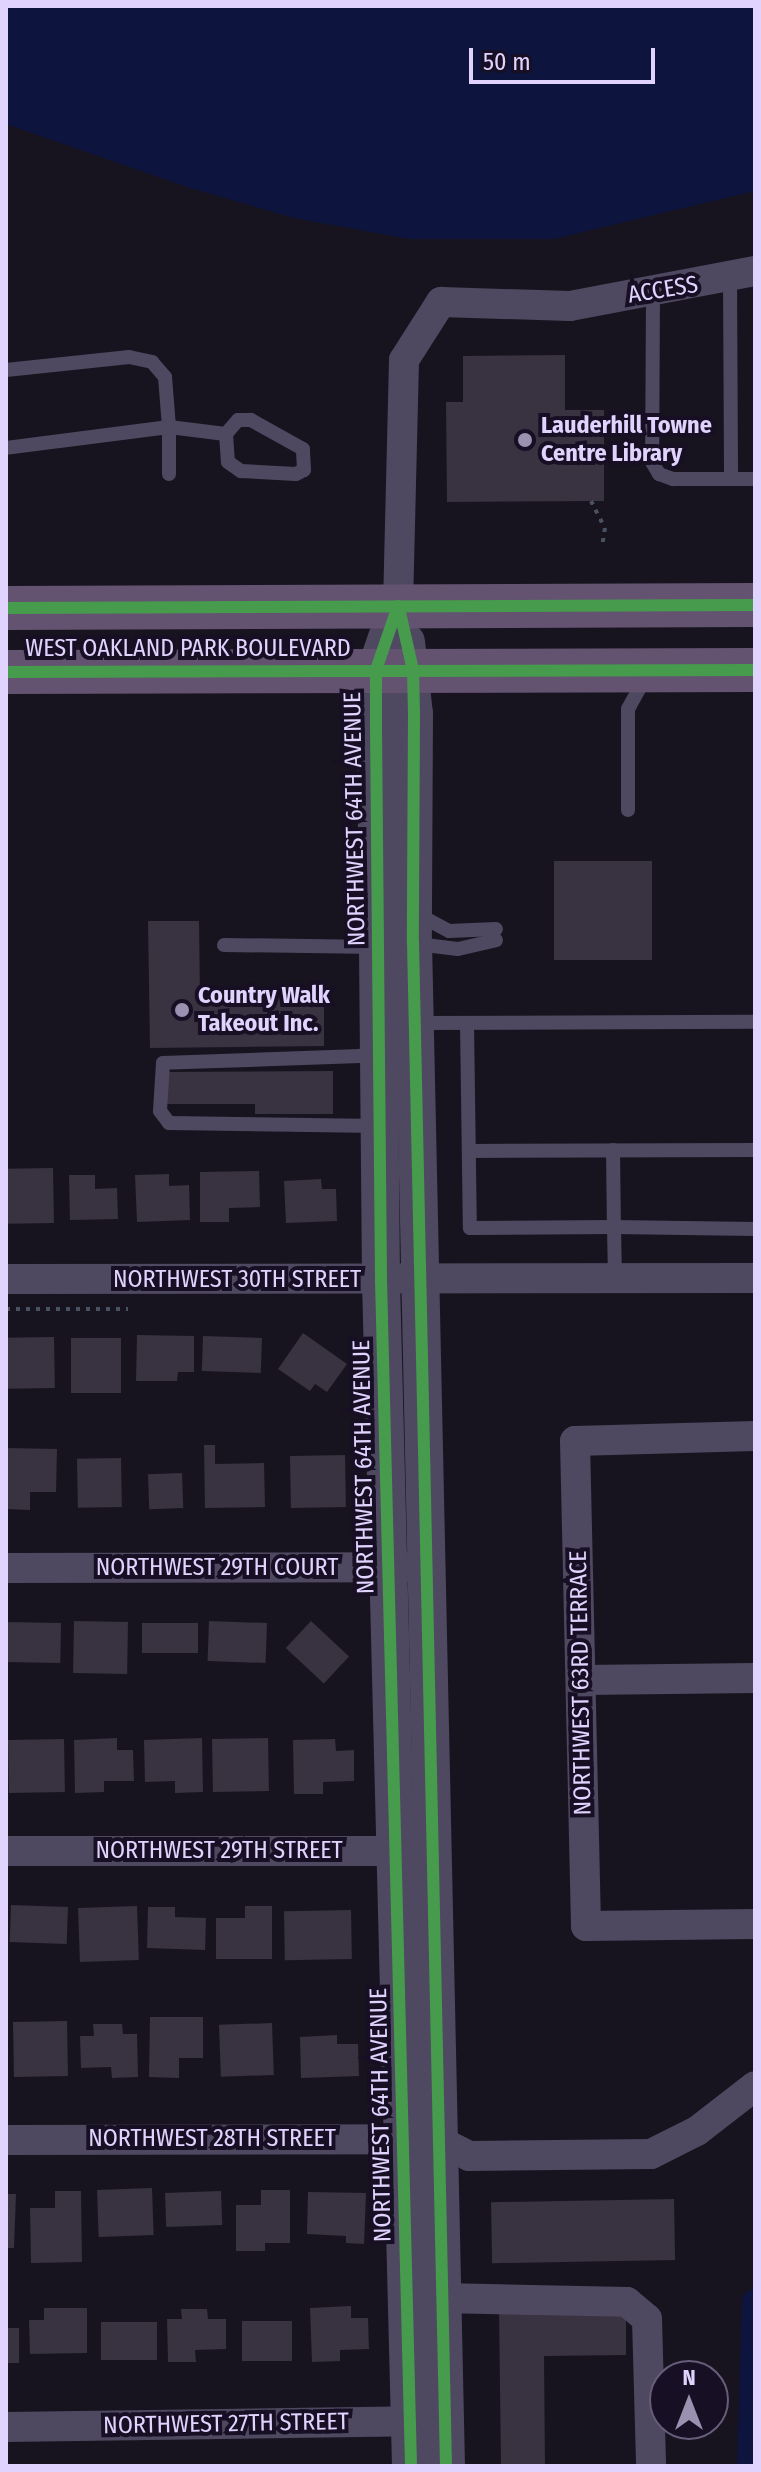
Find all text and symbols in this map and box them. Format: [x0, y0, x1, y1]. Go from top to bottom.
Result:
scale bar [473, 32, 659, 82]
text: 50 m [483, 48, 531, 76]
street label: ACCESS [626, 270, 700, 310]
place label: Lauderhill Towne Centre Library [541, 412, 712, 468]
marker: Lauderhill Towne Centre Library [516, 431, 534, 449]
street label: WEST OAKLAND PARK BOULEVARD [25, 635, 351, 663]
street label: NORTHWEST 64TH AVENUE [338, 692, 372, 946]
place label: Country Walk Takeout Inc. [198, 982, 330, 1038]
marker: Country Walk Takeout Inc. [173, 1001, 191, 1019]
street label: NORTHWEST 30TH STREET [113, 1266, 361, 1294]
street label: NORTHWEST 64TH AVENUE [347, 1340, 381, 1594]
street label: NORTHWEST 63RD TERRACE [564, 1550, 598, 1816]
street label: NORTHWEST 29TH COURT [96, 1554, 338, 1582]
street label: NORTHWEST 29TH STREET [95, 1837, 343, 1865]
street label: NORTHWEST 64TH AVENUE [364, 1988, 398, 2242]
street label: NORTHWEST 28TH STREET [88, 2125, 336, 2153]
north arrow [649, 2360, 729, 2440]
text: N [682, 2364, 696, 2391]
street label: NORTHWEST 27TH STREET [103, 2407, 349, 2441]

